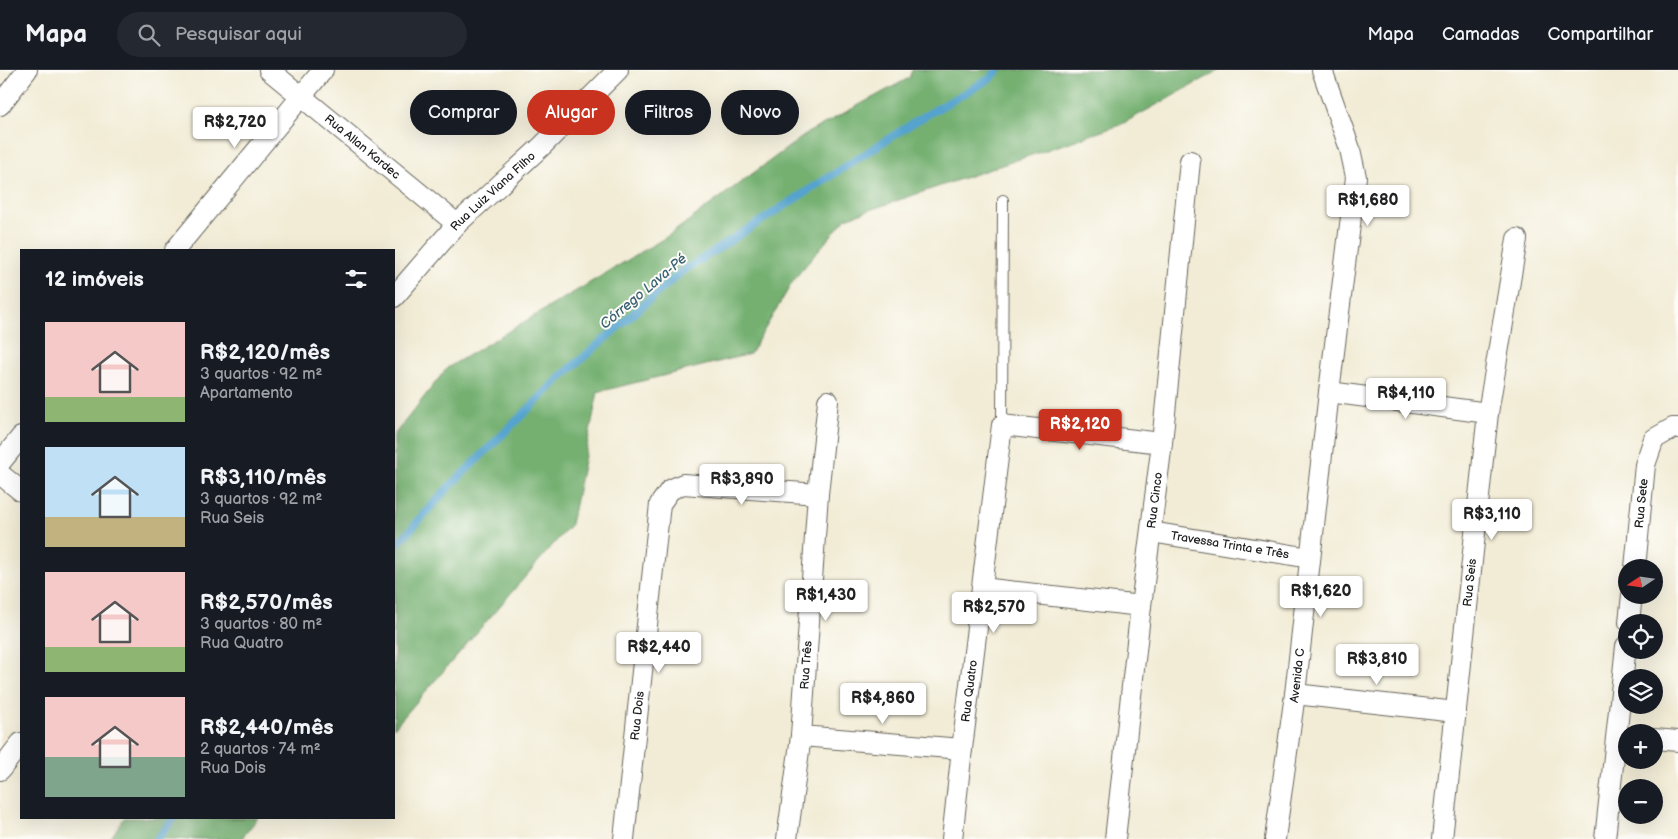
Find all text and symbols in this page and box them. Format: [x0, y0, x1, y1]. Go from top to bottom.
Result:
search box [117, 12, 467, 57]
text: Mapa [25, 20, 87, 49]
icon: search [135, 21, 163, 49]
text: Pesquisar aqui [175, 23, 302, 46]
text: Mapa [1368, 24, 1414, 45]
text: Camadas [1442, 24, 1519, 45]
text: Compartilhar [1547, 24, 1653, 45]
chip: Comprar [410, 90, 517, 135]
chip: Alugar [527, 90, 615, 135]
chip: Filtros [625, 90, 711, 135]
chip: Novo [721, 90, 799, 135]
pin: R$2,720 [189, 106, 281, 149]
street label: Rua Allan Kardec [321, 112, 403, 183]
text: R$2,720 [204, 113, 266, 132]
street label: Rua Luiz Viana Filho [447, 149, 539, 234]
pin: R$1,680 [1322, 184, 1414, 227]
text: R$1,680 [1337, 191, 1399, 210]
water label: Córrego Lava-Pé [596, 250, 690, 333]
icon: filters [342, 265, 370, 293]
text: 12 imóveis [45, 267, 144, 292]
text: R$2,120/mês [200, 340, 330, 365]
icon: home [85, 342, 145, 402]
text: 3 quartos · 92 m² [200, 365, 322, 384]
pin: R$4,110 [1360, 378, 1452, 420]
text: Apartamento [200, 384, 293, 403]
text: R$4,110 [1377, 384, 1435, 403]
pin: R$2,120 [1034, 408, 1126, 451]
text: R$2,120 [1050, 415, 1110, 434]
pin: R$3,890 [696, 464, 788, 506]
text: R$3,110/mês [200, 465, 326, 490]
icon: home [85, 467, 145, 527]
text: R$3,890 [710, 470, 774, 489]
street label: Rua Cinco [1144, 471, 1166, 529]
street label: Rua Sete [1632, 478, 1652, 529]
text: 3 quartos · 92 m² [200, 490, 322, 509]
pin: R$3,110 [1446, 498, 1538, 541]
text: R$3,110 [1463, 505, 1521, 524]
text: Rua Seis [200, 509, 264, 528]
street label: Travessa Trinta e Três [1170, 528, 1290, 562]
street label: Rua Seis [1460, 558, 1480, 607]
north arrow [1618, 559, 1662, 604]
map controls [1618, 559, 1663, 824]
pin: R$1,620 [1275, 576, 1367, 618]
pin: R$1,430 [780, 580, 872, 622]
text: R$1,620 [1291, 582, 1351, 601]
text: R$1,430 [796, 586, 856, 605]
text: R$2,570/mês [200, 590, 333, 615]
icon: home [85, 592, 145, 652]
pin: R$2,570 [948, 592, 1040, 634]
text: R$2,570 [963, 598, 1025, 617]
button: locate [1618, 614, 1663, 659]
text: 3 quartos · 80 m² [200, 615, 323, 634]
pin: R$2,440 [613, 632, 705, 674]
text: Rua Quatro [200, 634, 284, 653]
text: R$2,440 [627, 638, 691, 657]
street label: Rua Três [797, 640, 816, 690]
pin: R$3,810 [1331, 644, 1423, 686]
street label: Avenida C [1287, 647, 1308, 704]
text: R$3,810 [1347, 650, 1407, 669]
street label: Rua Quatro [958, 659, 981, 723]
button: layers [1618, 669, 1663, 714]
pin: R$4,860 [837, 682, 929, 725]
text: R$4,860 [851, 689, 915, 708]
street label: Rua Dois [628, 690, 648, 741]
text: R$2,440/mês [200, 715, 334, 740]
icon: home [85, 717, 145, 777]
button: + [1618, 724, 1663, 769]
text: 2 quartos · 74 m² [200, 740, 321, 759]
text: Rua Dois [200, 759, 266, 778]
button: − [1618, 779, 1663, 824]

